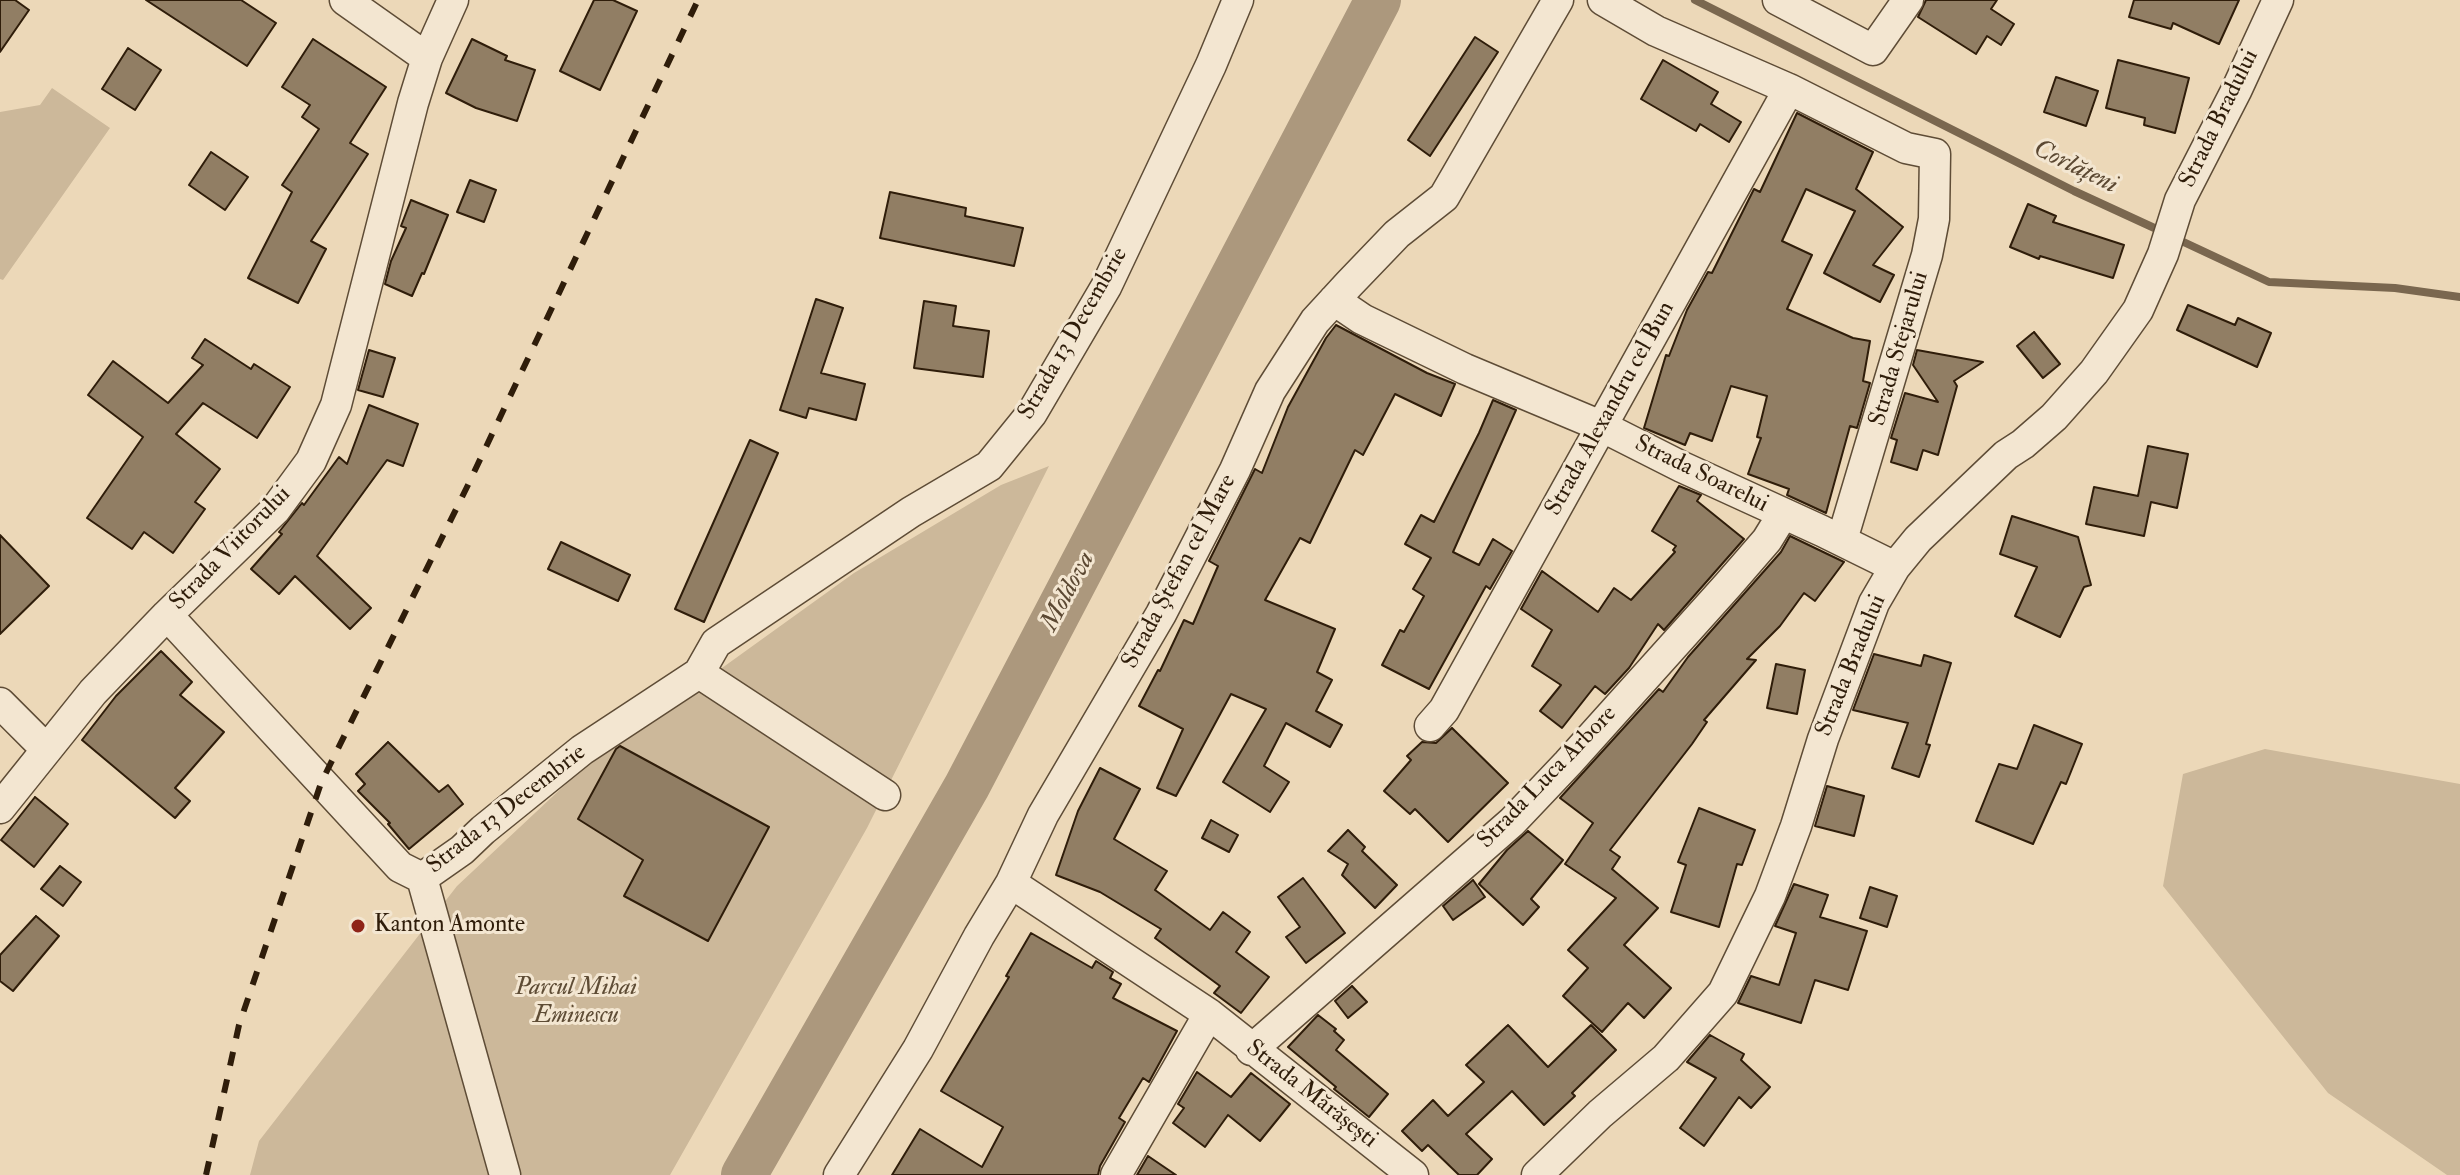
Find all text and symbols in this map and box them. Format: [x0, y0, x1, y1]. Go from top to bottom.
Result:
street label: Strada Bradului [2174, 45, 2266, 193]
water label: Corlățeni [2028, 134, 2122, 202]
street label: Strada 13 Decembrie [1013, 243, 1135, 425]
street label: Strada Stejarului [1864, 268, 1936, 430]
street label: Strada Alexandru cel Bun [1540, 297, 1682, 521]
street label: Strada Soarelui [1629, 430, 1773, 520]
street label: Strada Ștefan cel Mare [1117, 470, 1243, 674]
street label: Strada Viitorului [164, 481, 298, 617]
water label: Moldova [1035, 547, 1103, 637]
street label: Strada Bradului [1811, 591, 1893, 741]
street label: Strada Luca Arbore [1473, 701, 1623, 855]
street label: Strada 13 Decembrie [422, 739, 592, 881]
place label: Kanton Amonte [374, 912, 525, 940]
marker: Kanton Amonte [349, 917, 367, 935]
park label: Parcul Mihai Eminescu [515, 975, 637, 1031]
street label: Strada Mărășești [1239, 1035, 1383, 1155]

